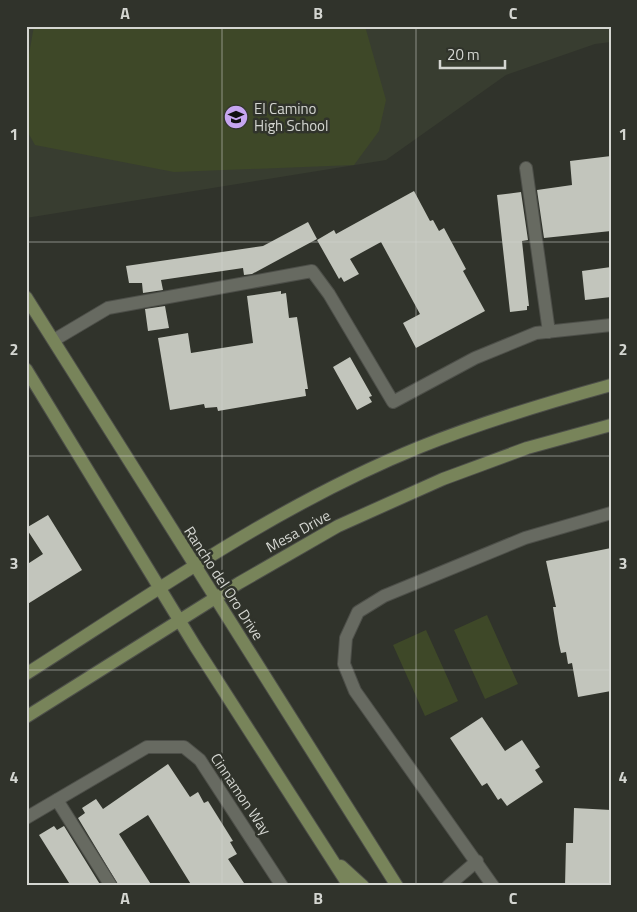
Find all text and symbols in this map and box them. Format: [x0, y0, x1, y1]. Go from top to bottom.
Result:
text: A [120, 1, 130, 25]
text: B [313, 1, 323, 25]
text: C [509, 1, 518, 25]
scale bar [440, 38, 504, 70]
text: 20 m [447, 43, 480, 66]
place label: El Camino High School [254, 97, 329, 137]
school or university icon: El Camino High School [223, 104, 249, 130]
text: 1 [10, 122, 18, 146]
text: 1 [619, 122, 627, 146]
text: 2 [10, 337, 18, 361]
text: 2 [619, 337, 627, 361]
street label: Mesa Drive [262, 504, 334, 558]
street label: Rancho del Oro Drive [178, 521, 270, 645]
text: 3 [10, 551, 18, 575]
text: 3 [619, 551, 627, 575]
street label: Cinnamon Way [205, 748, 277, 840]
text: 4 [10, 765, 19, 789]
text: 4 [619, 765, 628, 789]
text: A [120, 886, 130, 910]
text: B [313, 886, 323, 910]
text: C [509, 886, 518, 910]

